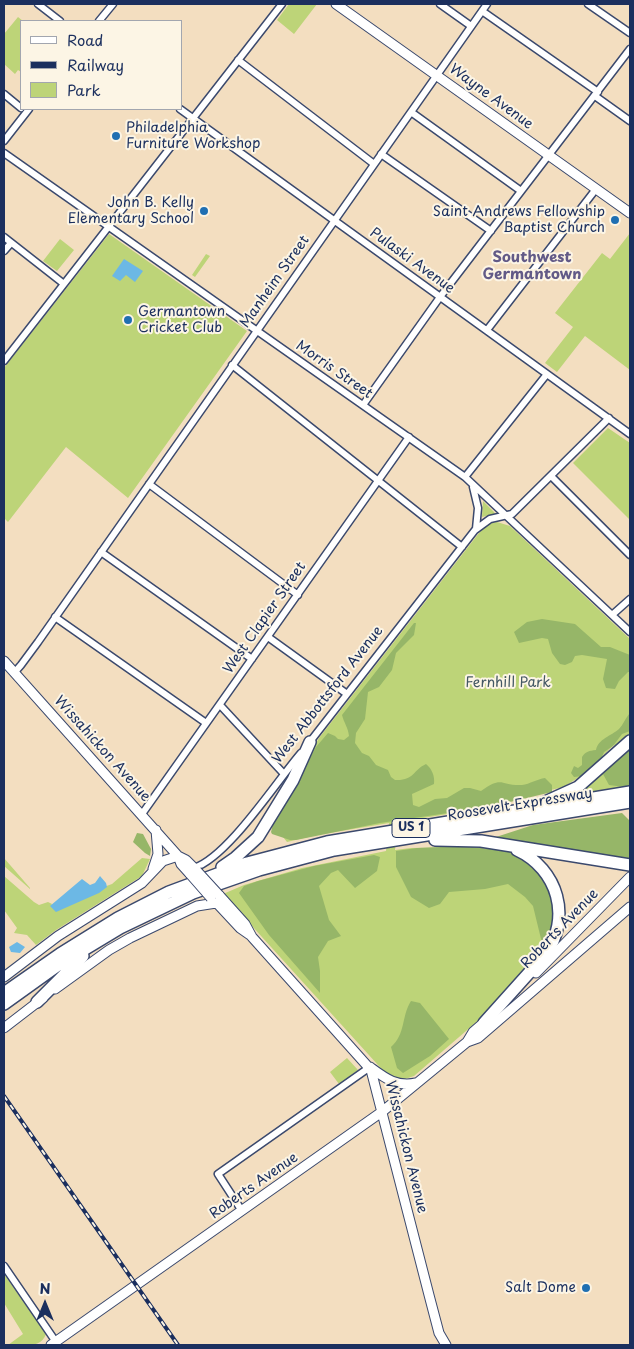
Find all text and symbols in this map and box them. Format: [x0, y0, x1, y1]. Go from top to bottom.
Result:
legend [20, 20, 182, 110]
text: Road [67, 28, 103, 51]
text: Railway [67, 53, 124, 76]
street label: Wayne Avenue [446, 61, 536, 133]
text: Park [67, 78, 101, 101]
place label: Philadelphia Furniture Workshop [126, 120, 260, 152]
marker: Philadelphia Furniture Workshop [110, 130, 122, 142]
place label: John B. Kelly Elementary School [68, 195, 194, 228]
place label: Saint Andrews Fellowship Baptist Church [433, 204, 605, 236]
marker: John B. Kelly Elementary School [198, 205, 210, 217]
marker: Saint Andrews Fellowship Baptist Church [609, 214, 621, 226]
street label: Pulaski Avenue [366, 225, 458, 297]
street label: Manheim Street [237, 233, 313, 331]
district label: Southwest Germantown [483, 249, 581, 284]
place label: Germantown Cricket Club [138, 304, 225, 336]
marker: Germantown Cricket Club [122, 314, 134, 326]
street label: Morris Street [292, 337, 376, 403]
street label: West Clapier Street [220, 559, 310, 677]
street label: West Abbottsford Avenue [269, 623, 387, 767]
park label: Fernhill Park [465, 675, 551, 691]
street label: Wissahickon Avenue [50, 693, 154, 805]
street label: Roosevelt Expressway [446, 785, 594, 825]
road number: US 1 [392, 818, 430, 838]
street label: Roberts Avenue [518, 886, 602, 972]
street label: Wissahickon Avenue [381, 1079, 431, 1215]
street label: Roberts Avenue [207, 1149, 301, 1223]
text: N [39, 1278, 51, 1299]
north arrow [20, 1279, 70, 1329]
place label: Salt Dome [505, 1280, 576, 1296]
marker: Salt Dome [580, 1282, 592, 1294]

